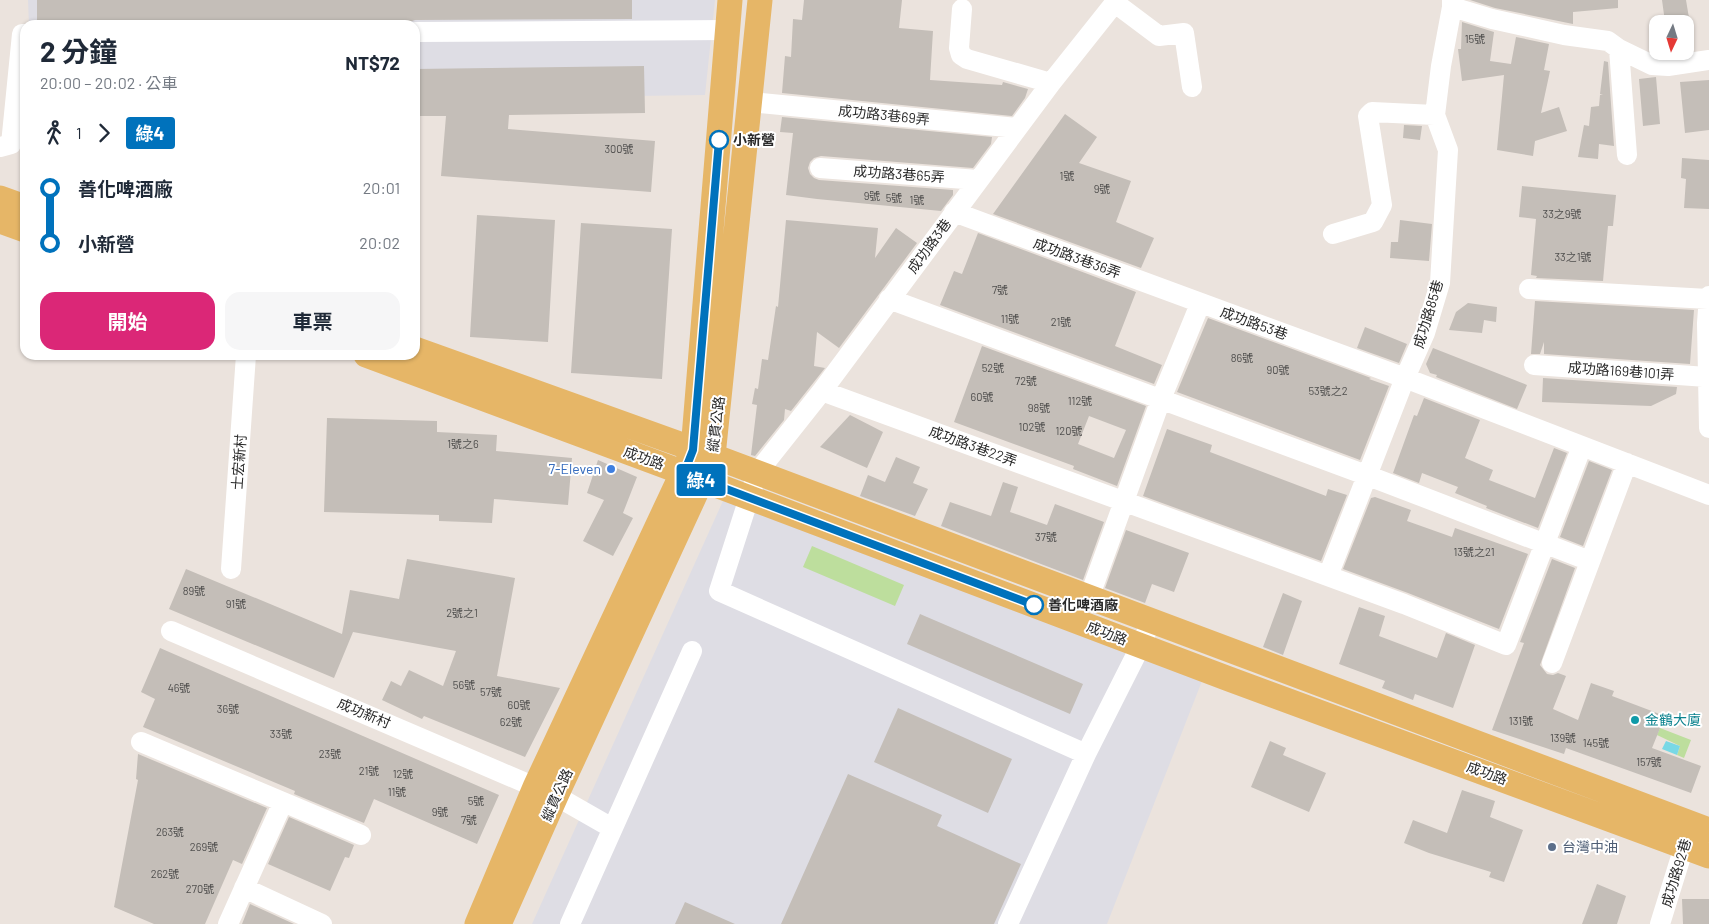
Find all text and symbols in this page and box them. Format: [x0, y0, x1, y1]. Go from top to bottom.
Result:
north arrow [1649, 15, 1694, 60]
map controls [1649, 15, 1694, 60]
house number: 15號 [1465, 32, 1485, 45]
text: 2 分鐘 [40, 34, 117, 68]
text: NT$72 [345, 51, 400, 74]
text: 20:00 – 20:02 · 公車 [40, 73, 177, 92]
street label: 成功路3巷69弄 [838, 101, 931, 128]
icon: walk [40, 119, 68, 147]
icon: forward [90, 119, 118, 147]
text: 綠4 [136, 122, 165, 144]
text: 1 [76, 123, 82, 142]
marker: 小新營 [709, 130, 729, 150]
place label: 小新營 [733, 131, 775, 148]
house number: 300號 [604, 142, 634, 155]
street label: 成功路3巷65弄 [853, 162, 945, 185]
house number: 1號 [1060, 169, 1074, 182]
text: 善化啤酒廠 [78, 177, 173, 200]
text: 20:01 [363, 178, 400, 197]
house number: 9號 [1094, 182, 1110, 195]
house number: 9號 [864, 189, 880, 202]
house number: 5號 [886, 191, 902, 204]
house number: 1號 [910, 193, 924, 206]
house number: 33之9號 [1542, 207, 1582, 220]
street label: 成功路3巷 [903, 215, 954, 276]
text: 小新營 [78, 232, 135, 255]
text: 20:02 [359, 233, 400, 252]
street label: 成功路3巷36弄 [1031, 234, 1123, 281]
house number: 33之1號 [1554, 250, 1592, 263]
street label: 成功路85巷 [1409, 278, 1446, 350]
house number: 7號 [992, 283, 1008, 296]
button: 開始 [40, 292, 215, 350]
button: 車票 [225, 292, 400, 350]
street label: 成功路53巷 [1218, 303, 1290, 343]
house number: 11號 [1001, 312, 1019, 325]
house number: 21號 [1051, 315, 1071, 328]
house number: 86號 [1231, 351, 1253, 364]
street label: 成功路169巷101弄 [1567, 358, 1675, 383]
house number: 52號 [982, 361, 1004, 374]
house number: 90號 [1267, 363, 1289, 376]
house number: 72號 [1015, 374, 1037, 387]
house number: 53號之2 [1308, 384, 1348, 397]
house number: 60號 [971, 390, 993, 403]
house number: 112號 [1068, 394, 1092, 407]
street label: 縱貫公路 [704, 395, 727, 453]
house number: 98號 [1028, 401, 1050, 414]
house number: 102號 [1019, 420, 1045, 433]
street label: 成功路3巷22弄 [927, 422, 1019, 469]
house number: 120號 [1056, 424, 1082, 437]
street label: 士宏新村 [228, 433, 249, 490]
house number: 1號之6 [447, 437, 479, 450]
street label: 成功路 [622, 442, 667, 473]
place label: 7-Eleven [548, 460, 601, 477]
marker: 7-Eleven [605, 463, 617, 475]
line badge: 綠4 [678, 464, 724, 496]
text: 綠4 [687, 469, 715, 491]
house number: 37號 [1035, 530, 1057, 543]
house number: 13號之21 [1453, 545, 1495, 558]
house number: 89號 [183, 584, 205, 597]
marker: 善化啤酒廠 [1024, 595, 1044, 615]
place label: 善化啤酒廠 [1048, 596, 1118, 613]
house number: 91號 [226, 597, 246, 610]
house number: 2號之1 [446, 606, 478, 619]
street label: 成功路 [1085, 617, 1130, 648]
house number: 56號 [453, 678, 475, 691]
house number: 46號 [168, 681, 190, 694]
house number: 57號 [480, 685, 502, 698]
street label: 成功新村 [335, 694, 393, 731]
house number: 60號 [508, 698, 530, 711]
house number: 36號 [217, 702, 239, 715]
place label: 金鶴大廈 [1645, 711, 1701, 728]
house number: 131號 [1509, 714, 1533, 727]
marker: 金鶴大廈 [1629, 714, 1641, 726]
house number: 62號 [500, 715, 522, 728]
house number: 33號 [270, 727, 292, 740]
house number: 139號 [1550, 731, 1576, 744]
house number: 145號 [1583, 736, 1609, 749]
house number: 23號 [319, 747, 341, 760]
house number: 157號 [1636, 755, 1662, 768]
street label: 成功路 [1465, 757, 1510, 788]
house number: 21號 [359, 764, 379, 777]
street label: 縱貫公路 [537, 766, 576, 824]
house number: 12號 [393, 767, 413, 780]
house number: 11號 [388, 785, 406, 798]
house number: 5號 [468, 794, 484, 807]
house number: 9號 [432, 805, 448, 818]
house number: 7號 [461, 813, 477, 826]
house number: 263號 [156, 825, 184, 838]
street label: 成功路92巷 [1657, 837, 1694, 909]
place label: 台灣中油 [1562, 838, 1618, 855]
house number: 269號 [190, 840, 218, 853]
marker: 台灣中油 [1546, 841, 1558, 853]
house number: 262號 [151, 867, 179, 880]
house number: 270號 [186, 882, 214, 895]

